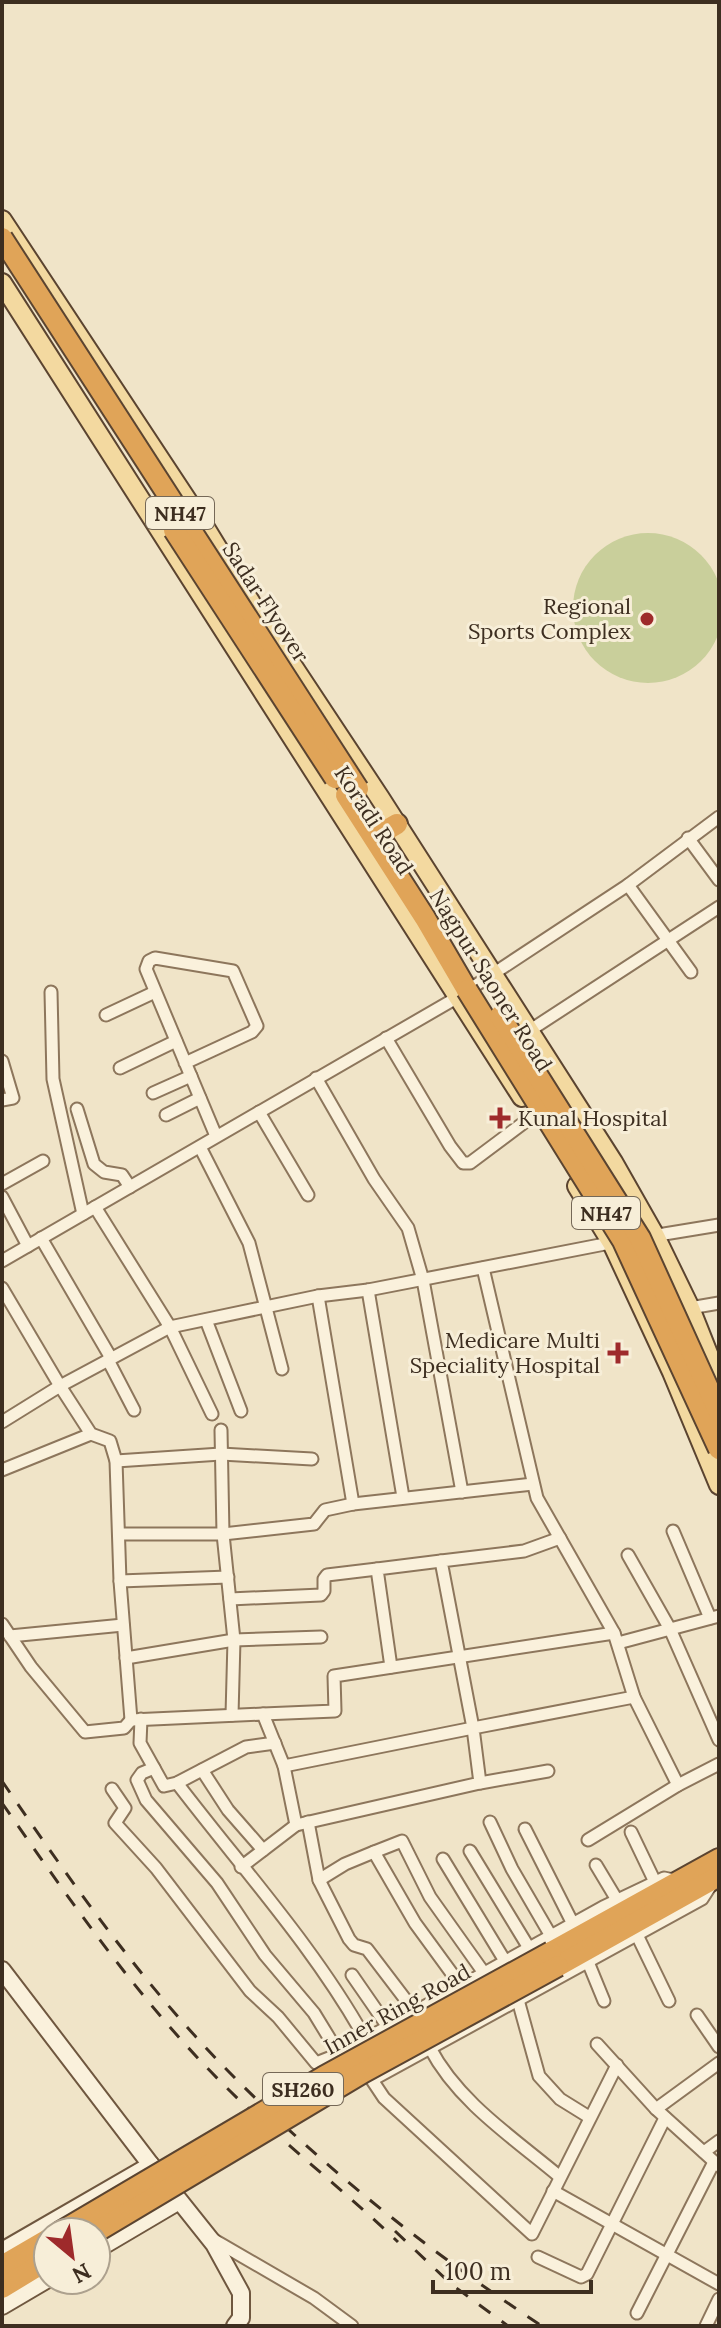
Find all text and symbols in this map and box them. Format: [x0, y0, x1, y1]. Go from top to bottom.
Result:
road number: NH47 [146, 497, 214, 529]
street label: Sadar Flyover [217, 536, 316, 668]
place label: Regional Sports Complex [468, 592, 631, 645]
marker: Regional Sports Complex [638, 610, 656, 628]
street label: Koradi Road [328, 760, 420, 880]
street label: Nagpur Saoner Road [423, 883, 559, 1077]
place label: Kunal Hospital [518, 1104, 668, 1132]
marker: Kunal Hospital [489, 1107, 511, 1129]
road number: NH47 [572, 1197, 640, 1229]
place label: Medicare Multi Speciality Hospital [410, 1326, 600, 1379]
marker: Medicare Multi Speciality Hospital [607, 1342, 629, 1364]
street label: Inner Ring Road [319, 1957, 475, 2061]
road number: SH260 [263, 2073, 343, 2105]
north arrow [32, 2216, 112, 2296]
scale bar [433, 2244, 591, 2294]
text: 100 m [445, 2256, 511, 2287]
text: N [67, 2257, 96, 2290]

